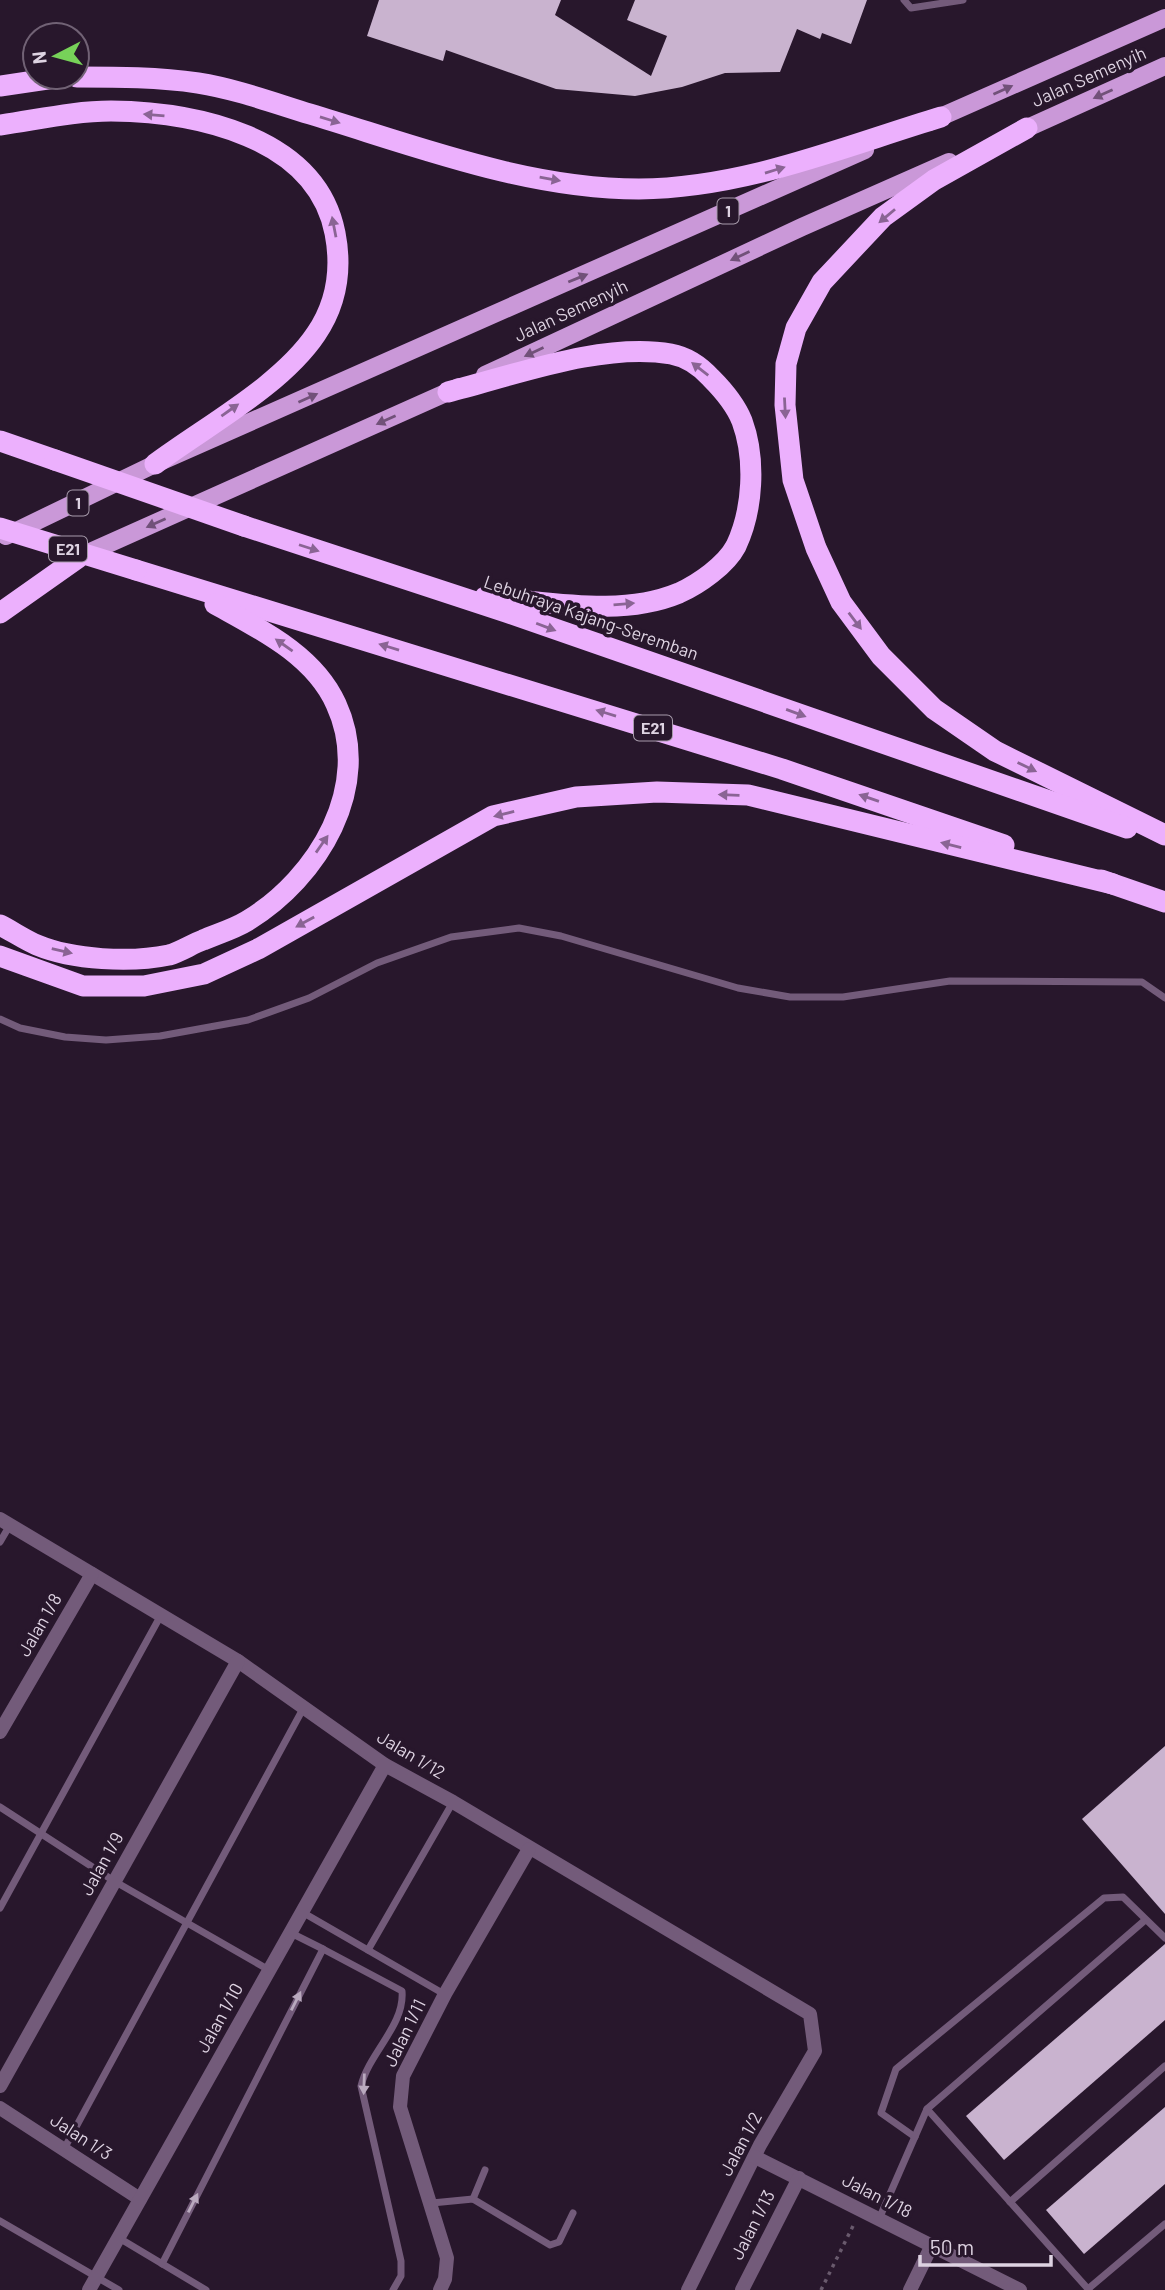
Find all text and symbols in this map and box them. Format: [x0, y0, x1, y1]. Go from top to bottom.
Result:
north arrow [21, 21, 91, 91]
street label: Jalan Semenyih [1028, 41, 1149, 111]
text: N [26, 50, 51, 65]
one-way arrow [993, 84, 1014, 95]
one-way arrow [1093, 88, 1113, 100]
one-way arrow [143, 109, 165, 120]
one-way arrow [320, 115, 341, 126]
one-way arrow [764, 164, 785, 175]
one-way arrow [539, 174, 561, 185]
road number: 1 [718, 198, 738, 224]
one-way arrow [878, 208, 896, 223]
one-way arrow [328, 216, 339, 238]
one-way arrow [730, 250, 750, 262]
one-way arrow [567, 272, 588, 283]
street label: Jalan Semenyih [510, 274, 631, 346]
one-way arrow [523, 347, 544, 358]
one-way arrow [692, 362, 710, 377]
one-way arrow [298, 392, 318, 404]
one-way arrow [780, 398, 791, 420]
one-way arrow [221, 403, 239, 417]
one-way arrow [376, 414, 396, 426]
road number: 1 [68, 490, 88, 516]
one-way arrow [146, 517, 166, 529]
road number: E21 [49, 536, 87, 562]
one-way arrow [299, 543, 320, 553]
street label: Lebuhraya Kajang-Seremban [481, 570, 702, 664]
one-way arrow [613, 598, 635, 609]
one-way arrow [848, 612, 863, 630]
one-way arrow [535, 622, 556, 633]
one-way arrow [275, 638, 293, 652]
one-way arrow [378, 642, 399, 652]
one-way arrow [595, 708, 616, 718]
one-way arrow [786, 708, 807, 719]
road number: E21 [634, 716, 672, 740]
one-way arrow [1017, 761, 1037, 772]
one-way arrow [718, 789, 740, 800]
one-way arrow [859, 792, 880, 803]
one-way arrow [493, 809, 515, 820]
one-way arrow [315, 835, 329, 853]
one-way arrow [940, 839, 962, 850]
one-way arrow [295, 916, 314, 928]
one-way arrow [51, 946, 73, 957]
street label: Jalan 1/8 [12, 1589, 66, 1660]
street label: Jalan 1/12 [373, 1725, 450, 1783]
street label: Jalan 1/9 [75, 1828, 127, 1899]
street label: Jalan 1/10 [191, 1979, 247, 2056]
one-way arrow [291, 1991, 302, 2011]
street label: Jalan 1/11 [378, 1995, 430, 2070]
one-way arrow [358, 2073, 369, 2095]
street label: Jalan 1/3 [47, 2108, 116, 2164]
street label: Jalan 1/2 [714, 2108, 766, 2179]
street label: Jalan 1/18 [839, 2168, 916, 2222]
street label: Jalan 1/13 [725, 2186, 779, 2263]
one-way arrow [187, 2193, 198, 2213]
scale bar [920, 2224, 1051, 2268]
text: 50 m [930, 2234, 974, 2259]

